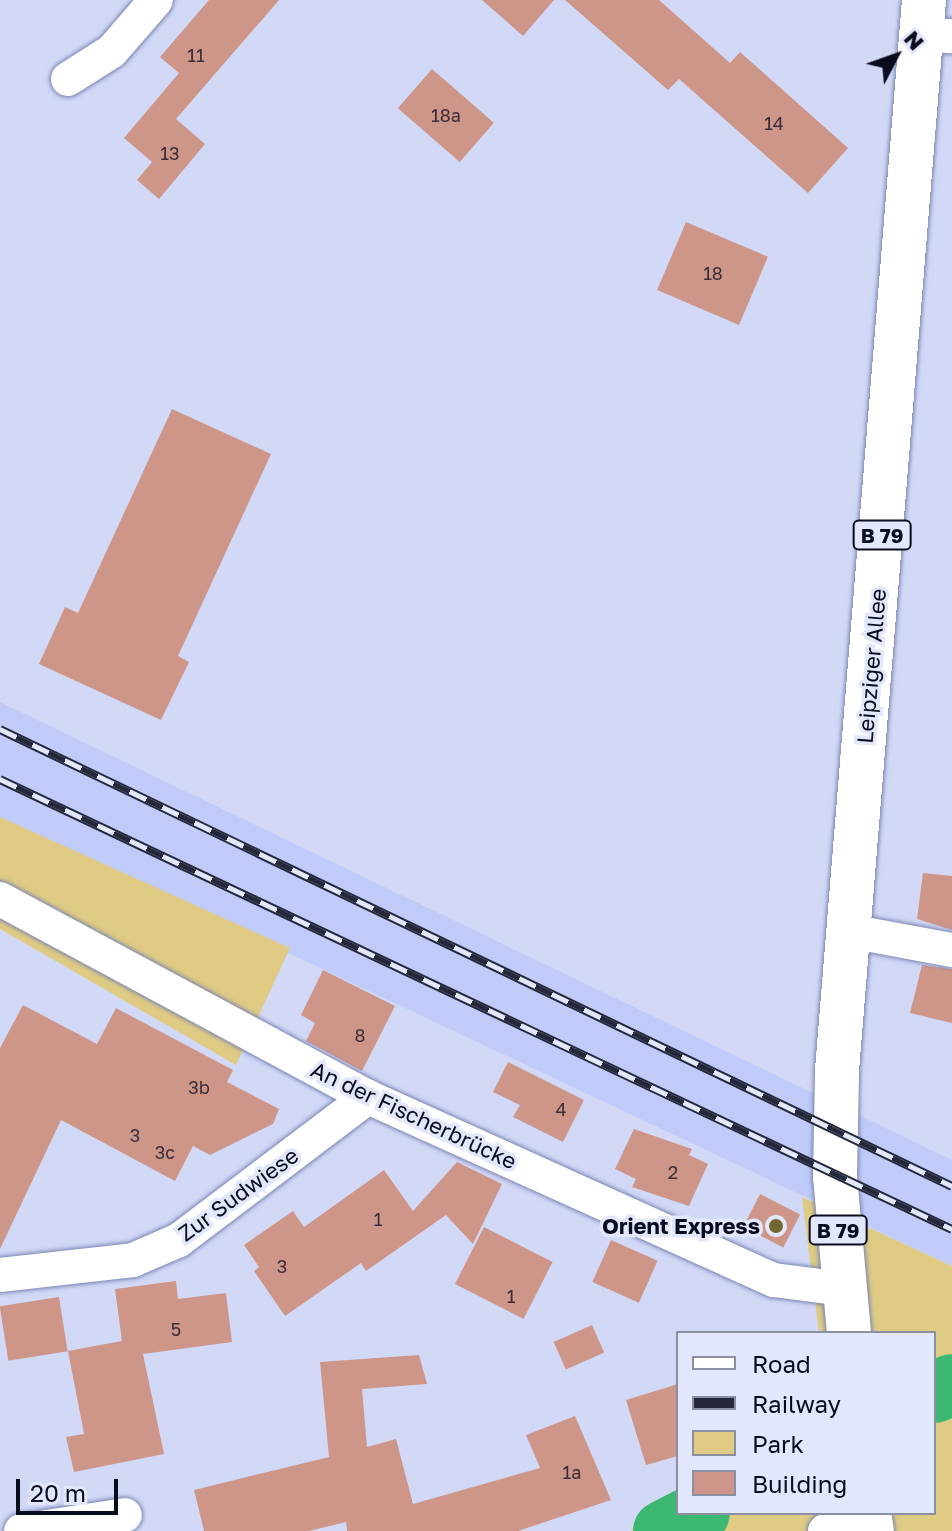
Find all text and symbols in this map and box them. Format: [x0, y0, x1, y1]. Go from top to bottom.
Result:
north arrow [856, 16, 936, 96]
text: N [899, 25, 930, 55]
house number: 11 [187, 44, 205, 66]
house number: 18a [431, 104, 461, 126]
house number: 14 [764, 112, 784, 134]
house number: 13 [160, 142, 180, 164]
house number: 18 [703, 262, 723, 284]
road number: B 79 [852, 519, 912, 551]
street label: Leipziger Allee [851, 587, 891, 745]
house number: 8 [355, 1024, 365, 1046]
street label: An der Fischerbrücke [307, 1056, 521, 1174]
house number: 3b [188, 1076, 210, 1098]
house number: 4 [556, 1098, 566, 1120]
house number: 3 [130, 1124, 140, 1146]
house number: 3c [155, 1141, 175, 1163]
street label: Zur Sudwiese [173, 1142, 303, 1246]
house number: 2 [668, 1161, 678, 1183]
house number: 1 [374, 1208, 382, 1230]
place label: Orient Express [602, 1213, 760, 1239]
road number: B 79 [808, 1214, 868, 1246]
marker: Orient Express [767, 1217, 785, 1235]
house number: 3 [277, 1255, 287, 1277]
house number: 1 [507, 1285, 515, 1307]
house number: 5 [171, 1318, 181, 1340]
legend [676, 1331, 936, 1515]
text: Road [752, 1349, 811, 1378]
text: Railway [752, 1389, 841, 1418]
text: Park [752, 1429, 804, 1458]
house number: 1a [563, 1461, 581, 1483]
scale bar [20, 1463, 122, 1513]
text: Building [752, 1469, 847, 1498]
text: 20 m [30, 1478, 86, 1507]

